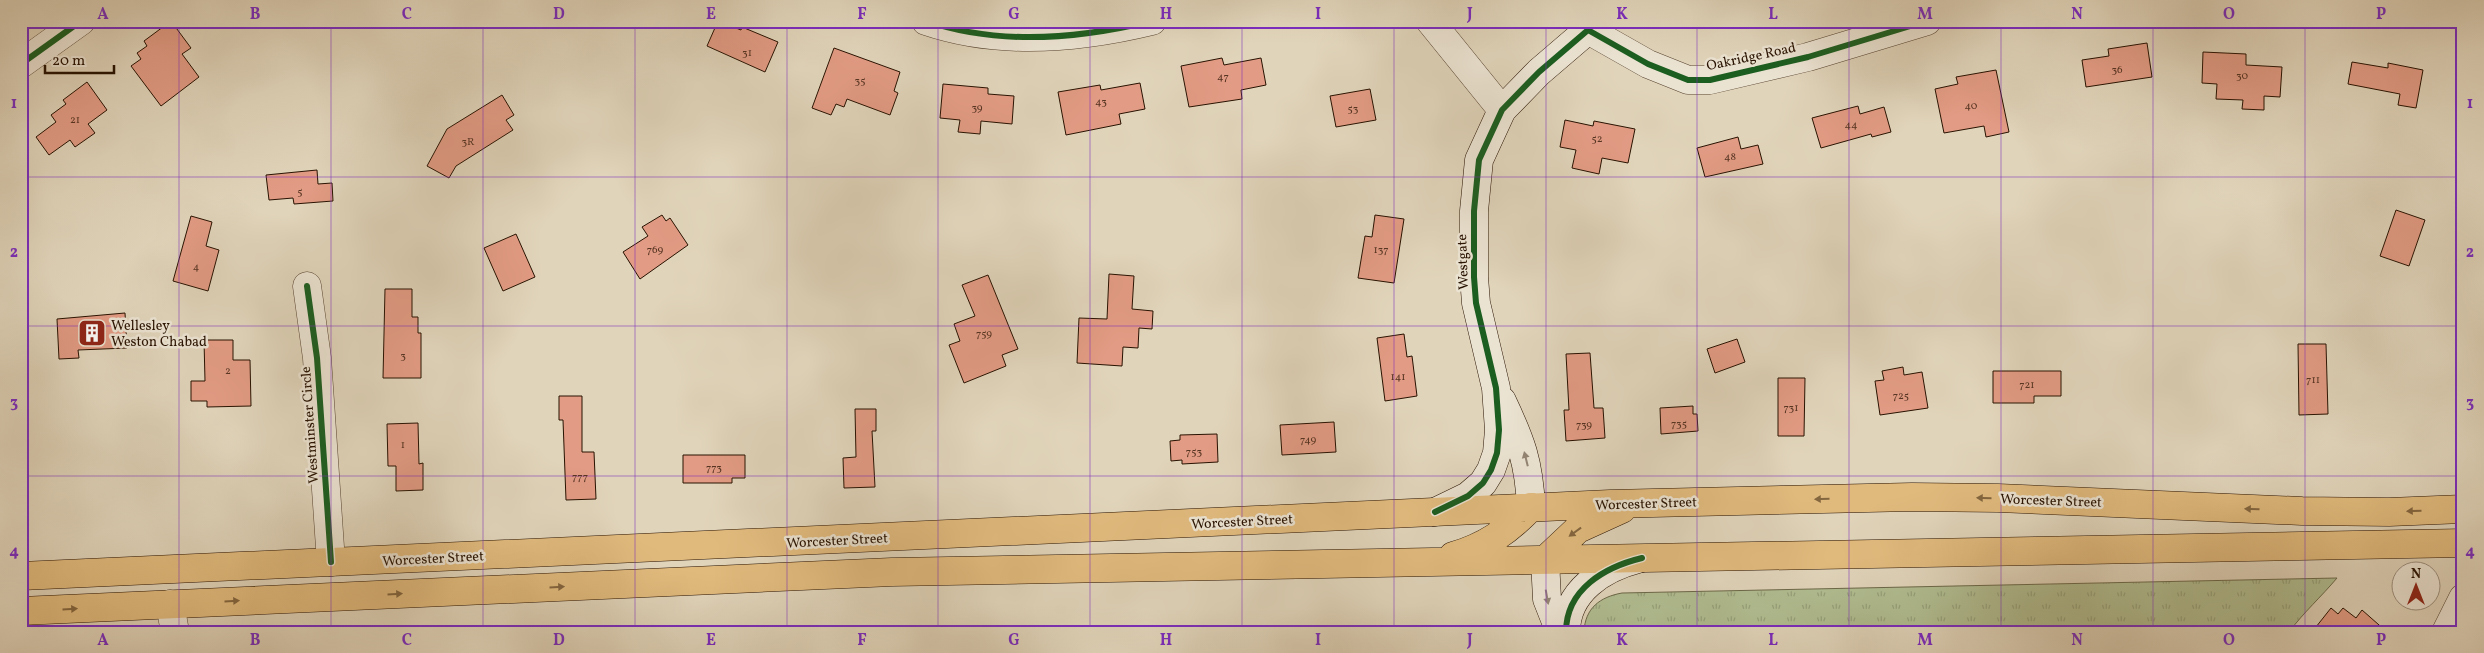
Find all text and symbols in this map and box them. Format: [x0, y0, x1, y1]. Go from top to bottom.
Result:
text: A [97, 4, 109, 26]
text: B [250, 4, 261, 26]
text: C [402, 4, 412, 26]
text: D [553, 4, 565, 26]
text: E [706, 4, 716, 26]
text: F [857, 4, 867, 26]
text: G [1008, 4, 1020, 26]
text: H [1160, 4, 1172, 26]
text: I [1315, 4, 1321, 26]
text: J [1466, 4, 1473, 26]
text: K [1616, 4, 1628, 26]
text: L [1768, 4, 1778, 26]
text: M [1917, 4, 1933, 26]
text: N [2071, 4, 2083, 26]
text: O [2223, 4, 2235, 26]
text: P [2376, 4, 2386, 26]
street label: Oakridge Road [1705, 39, 1798, 76]
scale bar [45, 42, 114, 74]
house number: 31 [742, 46, 752, 61]
text: 20 m [52, 51, 85, 72]
house number: 36 [2111, 63, 2123, 78]
house number: 30 [2236, 69, 2248, 84]
house number: 47 [1217, 70, 1229, 85]
house number: 35 [855, 74, 865, 89]
text: 1 [11, 93, 17, 115]
text: 1 [2467, 93, 2473, 115]
house number: 43 [1095, 95, 1107, 110]
house number: 40 [1965, 99, 1978, 114]
house number: 39 [971, 101, 983, 116]
house number: 53 [1348, 102, 1359, 117]
house number: 21 [70, 113, 80, 128]
house number: 44 [1844, 118, 1858, 133]
house number: 52 [1591, 132, 1603, 147]
house number: 3R [461, 135, 475, 150]
house number: 48 [1724, 150, 1736, 165]
house number: 5 [297, 185, 303, 200]
street label: Westgate [1453, 233, 1474, 290]
text: 2 [10, 242, 18, 264]
text: 2 [2466, 242, 2474, 264]
house number: 769 [647, 243, 664, 258]
house number: 137 [1373, 243, 1389, 258]
house number: 4 [193, 260, 200, 275]
place label: Wellesley Weston Chabad [111, 317, 207, 352]
building icon: Wellesley Weston Chabad [77, 318, 107, 348]
house number: 759 [976, 327, 992, 342]
house number: 3 [400, 349, 406, 364]
house number: 2 [225, 364, 231, 379]
street label: Westminster Circle [297, 365, 324, 484]
house number: 141 [1390, 370, 1406, 385]
house number: 711 [2306, 373, 2320, 388]
house number: 721 [2019, 378, 2035, 393]
house number: 725 [1893, 389, 1909, 404]
text: 3 [10, 392, 18, 414]
text: 3 [2466, 392, 2474, 414]
house number: 731 [1784, 401, 1798, 416]
house number: 735 [1671, 417, 1687, 432]
house number: 739 [1576, 418, 1592, 433]
house number: 749 [1300, 433, 1316, 448]
house number: 1 [401, 438, 405, 453]
house number: 753 [1186, 445, 1202, 460]
one-way arrow [1522, 451, 1530, 466]
house number: 773 [706, 461, 722, 476]
house number: 777 [572, 470, 588, 485]
street label: Worcester Street [2000, 490, 2102, 513]
street label: Worcester Street [1595, 493, 1697, 516]
one-way arrow [1976, 494, 1992, 502]
one-way arrow [1814, 495, 1830, 503]
one-way arrow [2243, 504, 2259, 512]
one-way arrow [2406, 507, 2422, 515]
street label: Worcester Street [1191, 510, 1294, 535]
one-way arrow [1568, 527, 1582, 537]
street label: Worcester Street [786, 529, 889, 554]
text: 4 [9, 541, 19, 563]
text: 4 [2465, 541, 2475, 563]
street label: Worcester Street [382, 547, 485, 572]
north arrow [2392, 560, 2442, 610]
text: N [2411, 565, 2421, 584]
one-way arrow [549, 582, 565, 590]
one-way arrow [387, 590, 403, 598]
one-way arrow [1543, 590, 1551, 605]
one-way arrow [225, 597, 241, 605]
one-way arrow [62, 604, 78, 612]
text: A [97, 630, 109, 652]
text: B [250, 630, 261, 652]
text: C [402, 630, 412, 652]
text: D [553, 630, 565, 652]
text: E [706, 630, 716, 652]
text: F [857, 630, 867, 652]
text: G [1008, 630, 1020, 652]
text: H [1160, 630, 1172, 652]
text: I [1315, 630, 1321, 652]
text: J [1466, 630, 1473, 652]
text: K [1616, 630, 1628, 652]
text: L [1768, 630, 1778, 652]
text: M [1917, 630, 1933, 652]
text: N [2071, 630, 2083, 652]
text: O [2223, 630, 2235, 652]
text: P [2376, 630, 2386, 652]

